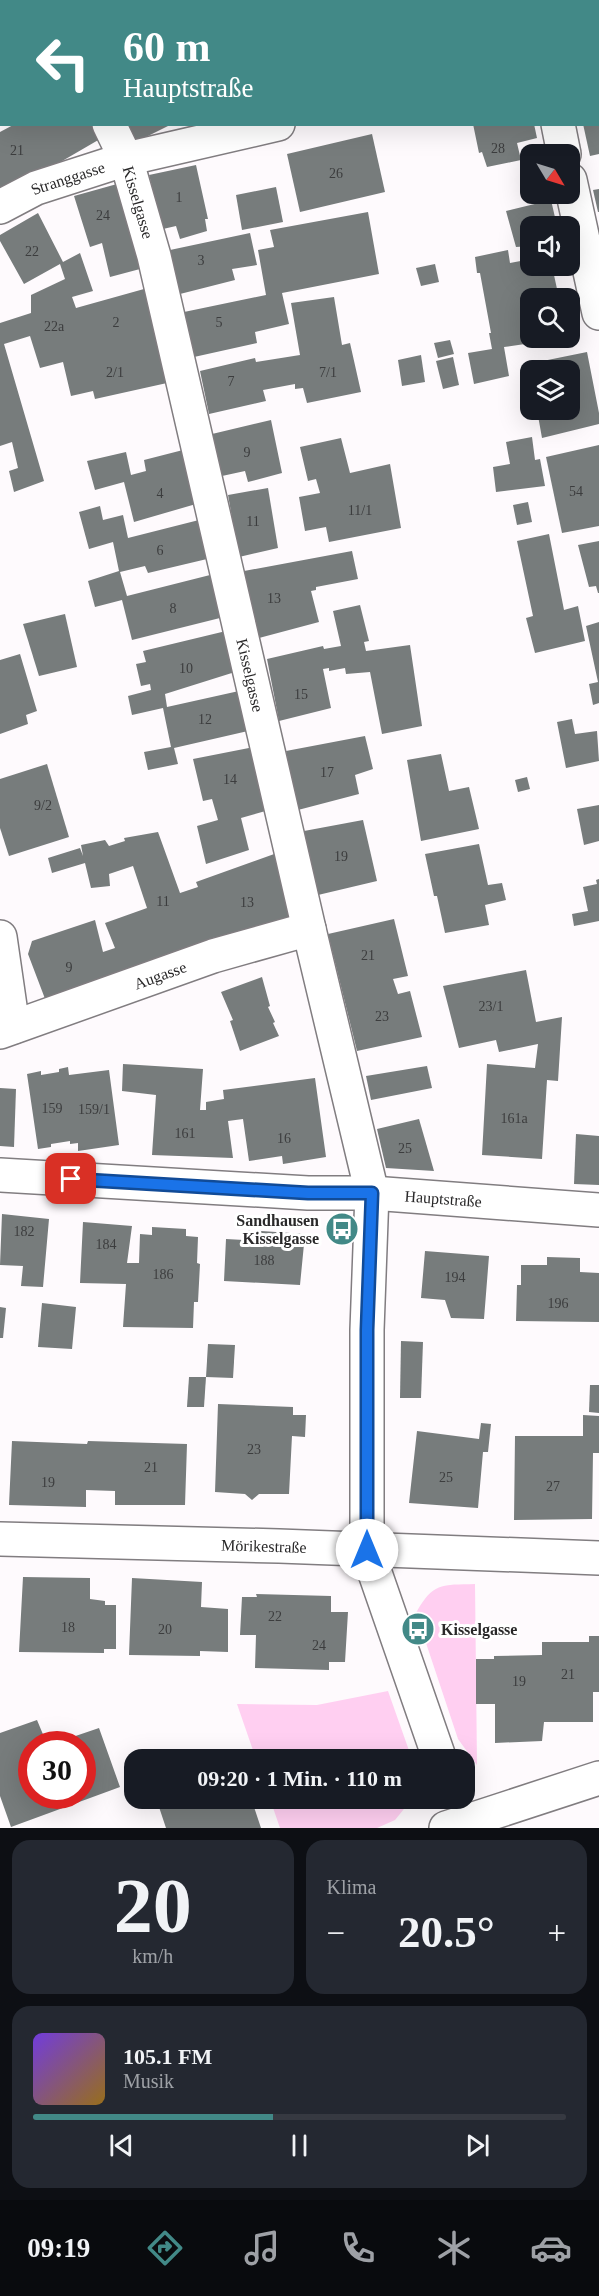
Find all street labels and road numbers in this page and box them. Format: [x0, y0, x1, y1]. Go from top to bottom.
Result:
street label: Stranggasse [28, 158, 107, 198]
street label: Kisselgasse [119, 164, 157, 241]
street label: Kisselgasse [233, 637, 267, 714]
street label: Augasse [132, 958, 189, 992]
street label: Hauptstraße [404, 1187, 482, 1210]
street label: Mörikestraße [221, 1537, 307, 1556]

